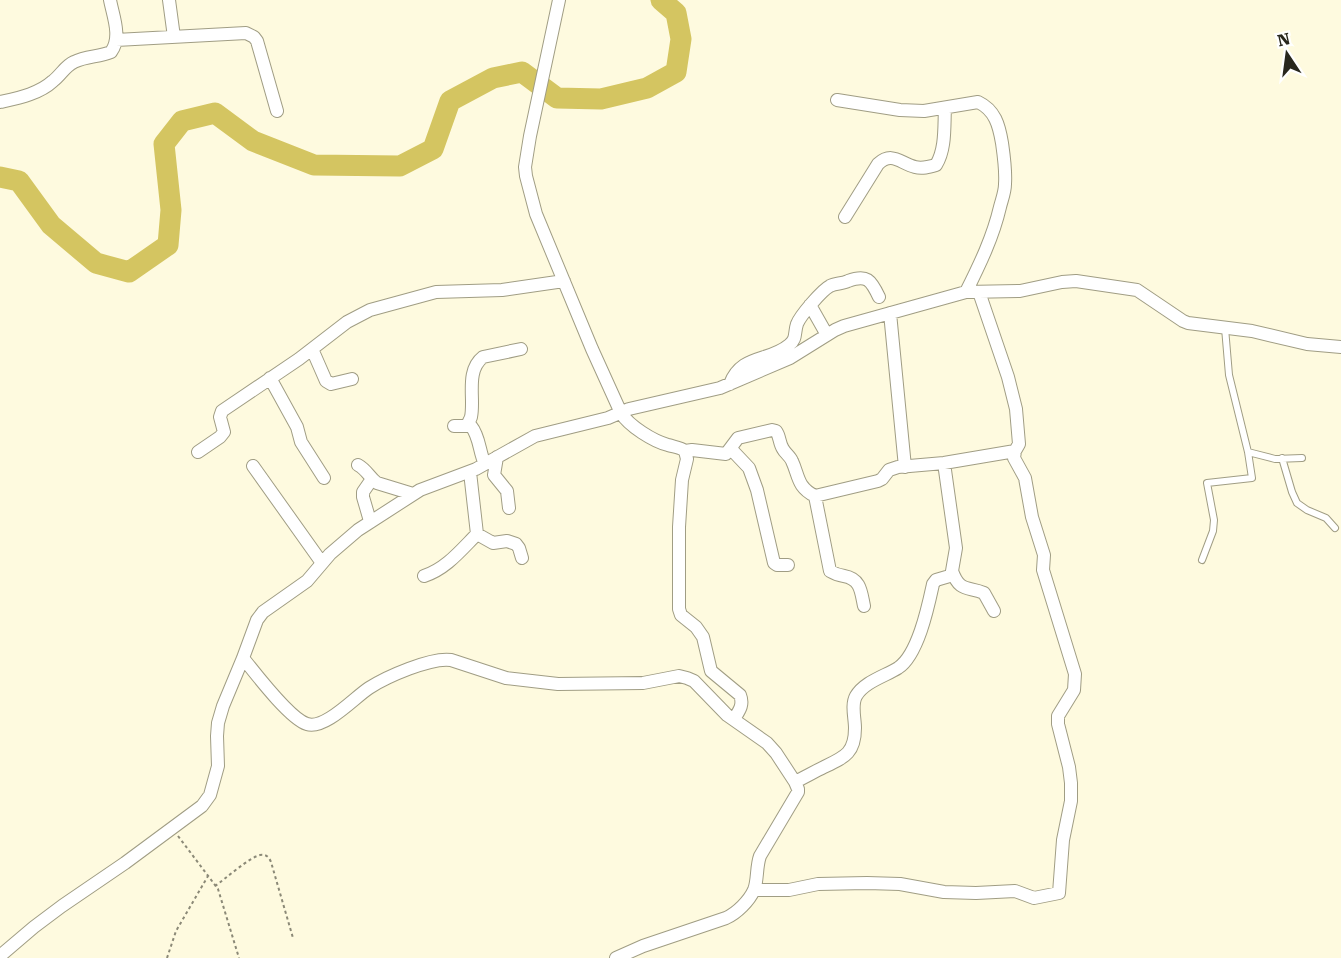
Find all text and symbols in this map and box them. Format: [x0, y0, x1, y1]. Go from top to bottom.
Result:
north arrow [1257, 24, 1317, 84]
text: N [1276, 29, 1292, 51]

